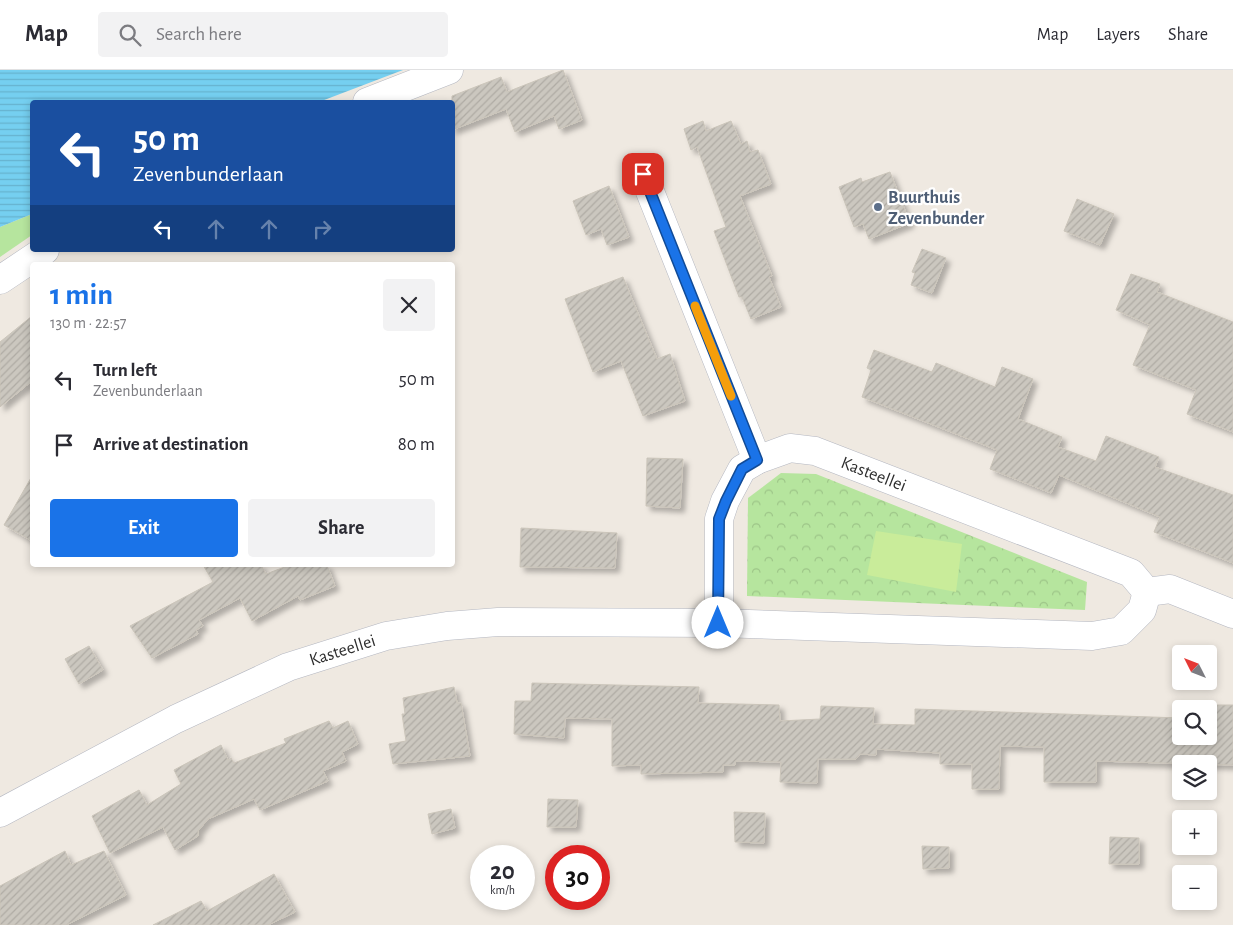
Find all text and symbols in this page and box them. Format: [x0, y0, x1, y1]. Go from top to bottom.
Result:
search box [98, 12, 448, 57]
icon: search [116, 21, 144, 49]
text: Map [25, 22, 68, 46]
text: Search here [156, 25, 242, 44]
text: Map [1037, 26, 1068, 44]
text: Layers [1096, 26, 1140, 44]
text: Share [1168, 26, 1208, 44]
icon: left [50, 120, 115, 185]
text: 50 m [133, 122, 200, 157]
pin [622, 153, 664, 195]
icon: arrive [629, 160, 657, 188]
text: Zevenbunderlaan [133, 163, 284, 185]
place label: Buurthuis Zevenbunder [888, 189, 985, 228]
marker: Buurthuis Zevenbunder [872, 201, 884, 213]
icon: left [149, 215, 177, 243]
icon: ahead [202, 215, 230, 243]
icon: ahead [255, 215, 283, 243]
icon: right [308, 215, 336, 243]
button: close [383, 279, 435, 331]
text: 1 min [50, 280, 113, 310]
text: 130 m · 22:57 [50, 315, 127, 331]
text: Turn left [93, 361, 157, 380]
icon: left [50, 366, 78, 394]
text: 50 m [399, 370, 435, 389]
text: Zevenbunderlaan [93, 383, 203, 399]
icon: arrive [50, 431, 78, 459]
text: Arrive at destination [93, 435, 249, 454]
text: 80 m [398, 435, 435, 454]
street label: Kasteellei [838, 454, 909, 495]
button: Exit [50, 499, 238, 557]
button: Share [248, 499, 435, 557]
position arrow [691, 596, 743, 648]
street label: Kasteellei [307, 632, 378, 670]
north arrow [1172, 645, 1218, 690]
map controls [1172, 645, 1217, 910]
button: search [1172, 700, 1217, 745]
button: layers [1172, 755, 1217, 800]
button: + [1172, 810, 1217, 855]
speed limit sign: 30 [545, 845, 610, 910]
text: 20 [490, 859, 515, 884]
button: − [1172, 865, 1217, 910]
text: km/h [490, 884, 515, 896]

